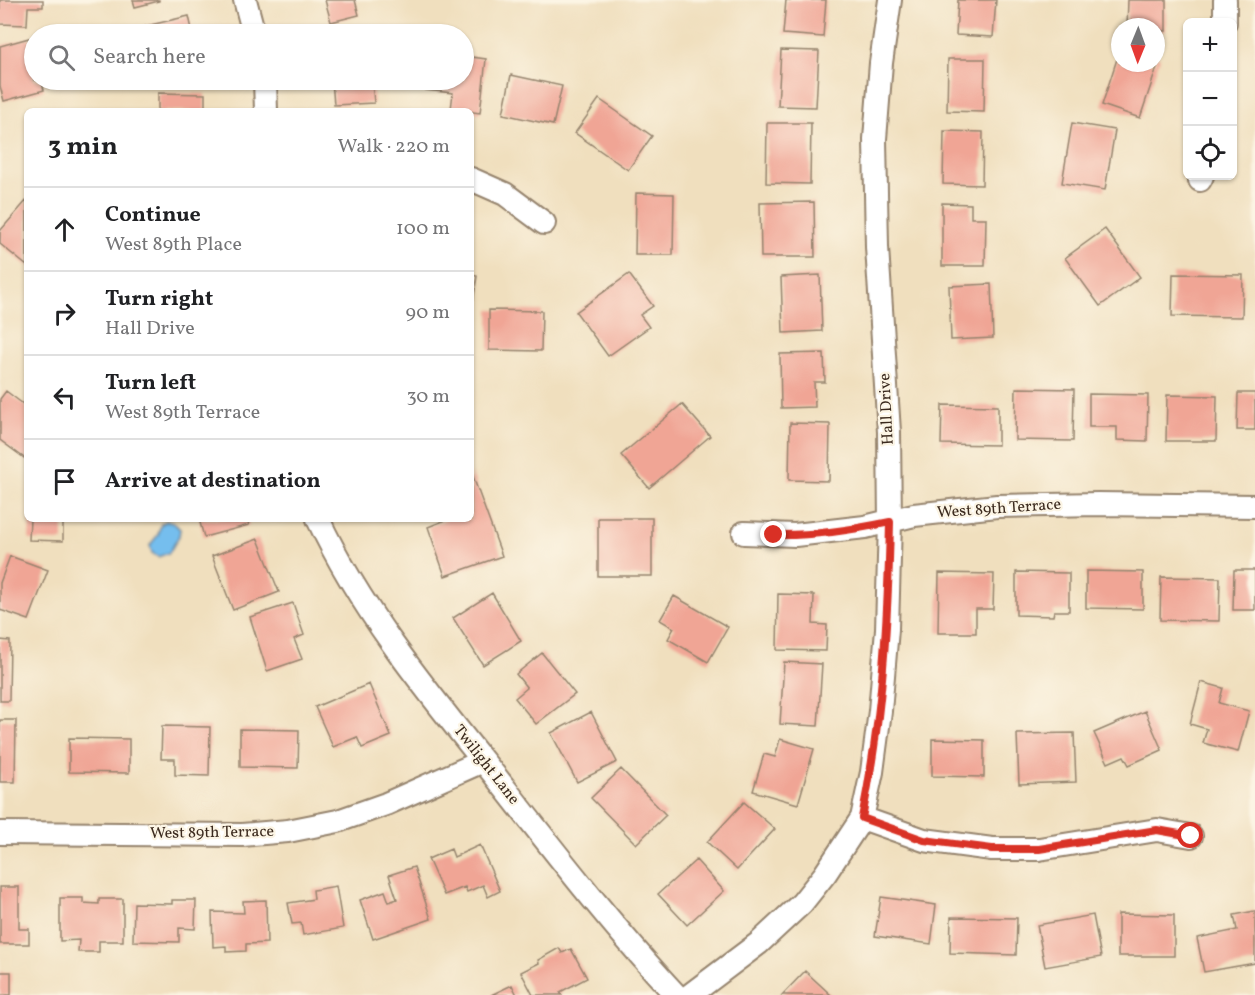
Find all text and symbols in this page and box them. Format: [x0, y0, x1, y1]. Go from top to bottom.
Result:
north arrow [1111, 18, 1165, 72]
map controls [1183, 18, 1237, 180]
button: + [1183, 18, 1237, 72]
search box [24, 24, 474, 90]
icon: search [45, 41, 78, 74]
text: Search here [93, 42, 206, 73]
button: − [1183, 72, 1237, 126]
button: locate [1183, 126, 1237, 180]
text: 3 min [48, 129, 118, 165]
text: Walk · 220 m [338, 133, 450, 161]
text: Continue [105, 200, 201, 231]
icon: ahead [48, 213, 81, 246]
text: 100 m [396, 215, 450, 243]
text: West 89th Place [105, 231, 242, 259]
text: Turn right [105, 284, 213, 315]
icon: right [48, 297, 81, 330]
text: 90 m [406, 299, 450, 327]
text: Hall Drive [105, 315, 195, 343]
text: Turn left [105, 368, 196, 399]
street label: Hall Drive [874, 373, 900, 445]
icon: left [48, 381, 81, 414]
text: 30 m [406, 383, 450, 411]
text: West 89th Terrace [105, 399, 260, 427]
icon: arrive [48, 465, 81, 498]
text: Arrive at destination [105, 466, 321, 497]
street label: West 89th Terrace [936, 494, 1062, 524]
route end [760, 521, 786, 547]
street label: Twilight Lane [448, 720, 524, 810]
street label: West 89th Terrace [150, 821, 274, 845]
route start [1177, 822, 1203, 848]

